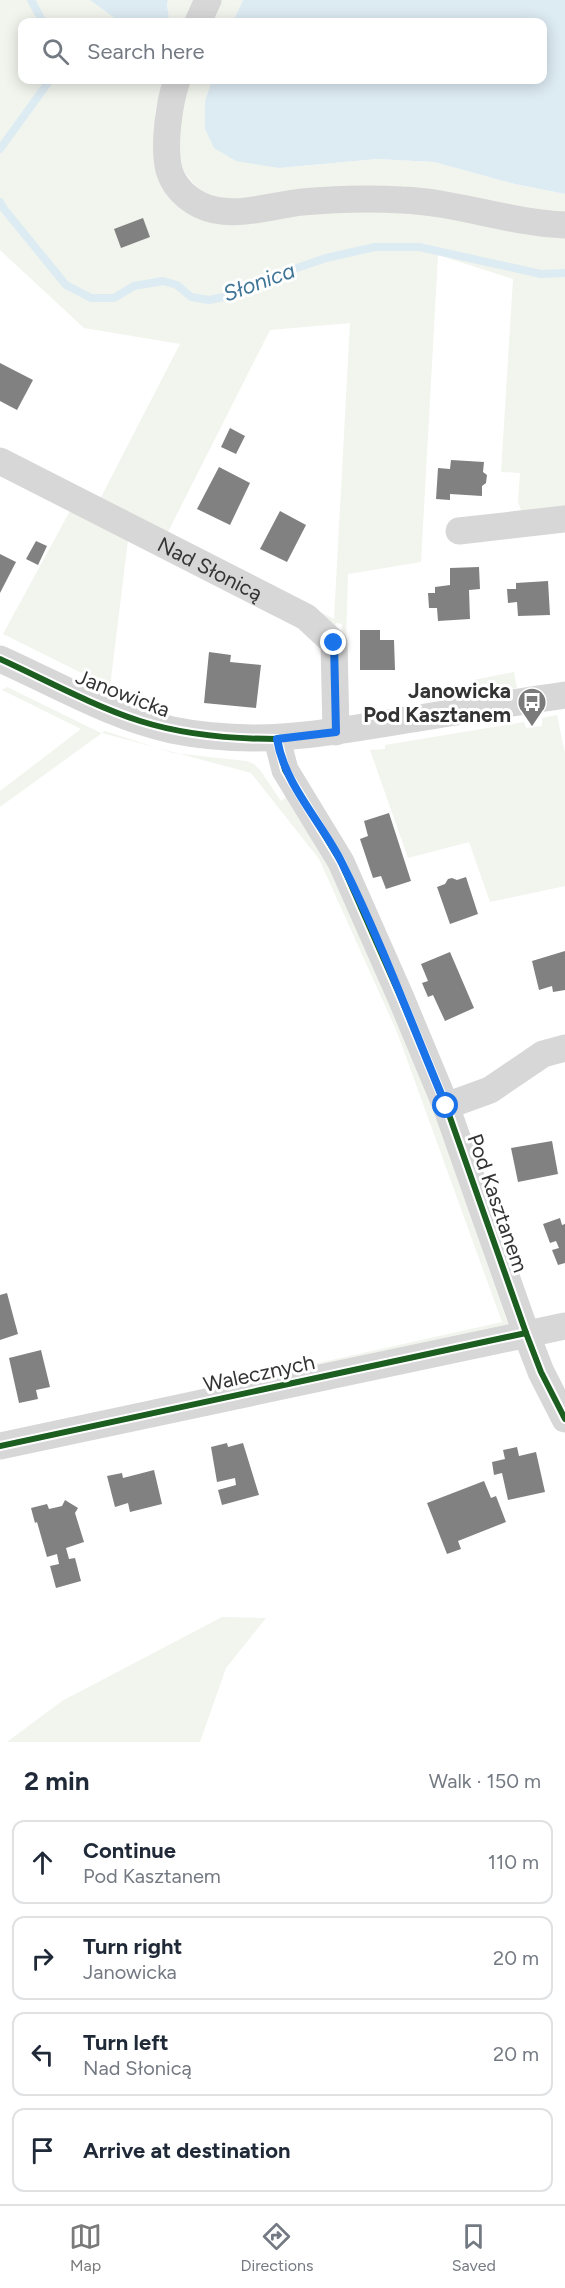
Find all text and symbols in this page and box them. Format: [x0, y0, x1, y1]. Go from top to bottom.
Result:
search box [18, 18, 547, 84]
icon: search [39, 35, 72, 68]
text: Search here [87, 38, 205, 65]
water label: Słonica [219, 257, 299, 307]
street label: Nad Słonicą [154, 531, 267, 605]
route end [320, 629, 346, 655]
street label: Janowicka [73, 664, 173, 722]
place label: Janowicka Pod Kasztanem [363, 678, 511, 727]
bus stop icon: Janowicka Pod Kasztanem [516, 686, 548, 728]
route start [432, 1092, 458, 1118]
street label: Pod Kasztanem [463, 1131, 533, 1275]
street label: Walecznych [201, 1349, 317, 1397]
text: 2 min [24, 1765, 90, 1797]
text: Walk · 150 m [429, 1769, 541, 1793]
text: Continue [83, 1837, 176, 1864]
icon: ahead [26, 1846, 59, 1879]
text: 110 m [488, 1850, 539, 1874]
text: Pod Kasztanem [83, 1864, 221, 1888]
text: Turn right [83, 1933, 182, 1960]
icon: right [26, 1942, 59, 1975]
text: 20 m [493, 1946, 539, 1970]
text: Janowicka [83, 1960, 177, 1984]
text: Turn left [83, 2029, 169, 2056]
icon: left [26, 2038, 59, 2071]
text: 20 m [493, 2042, 539, 2066]
text: Nad Słonicą [83, 2056, 192, 2080]
icon: arrive [26, 2134, 59, 2167]
text: Arrive at destination [83, 2137, 291, 2164]
tab: Map [69, 2220, 102, 2275]
tab: Directions [240, 2220, 313, 2275]
tab: Saved [452, 2220, 496, 2275]

